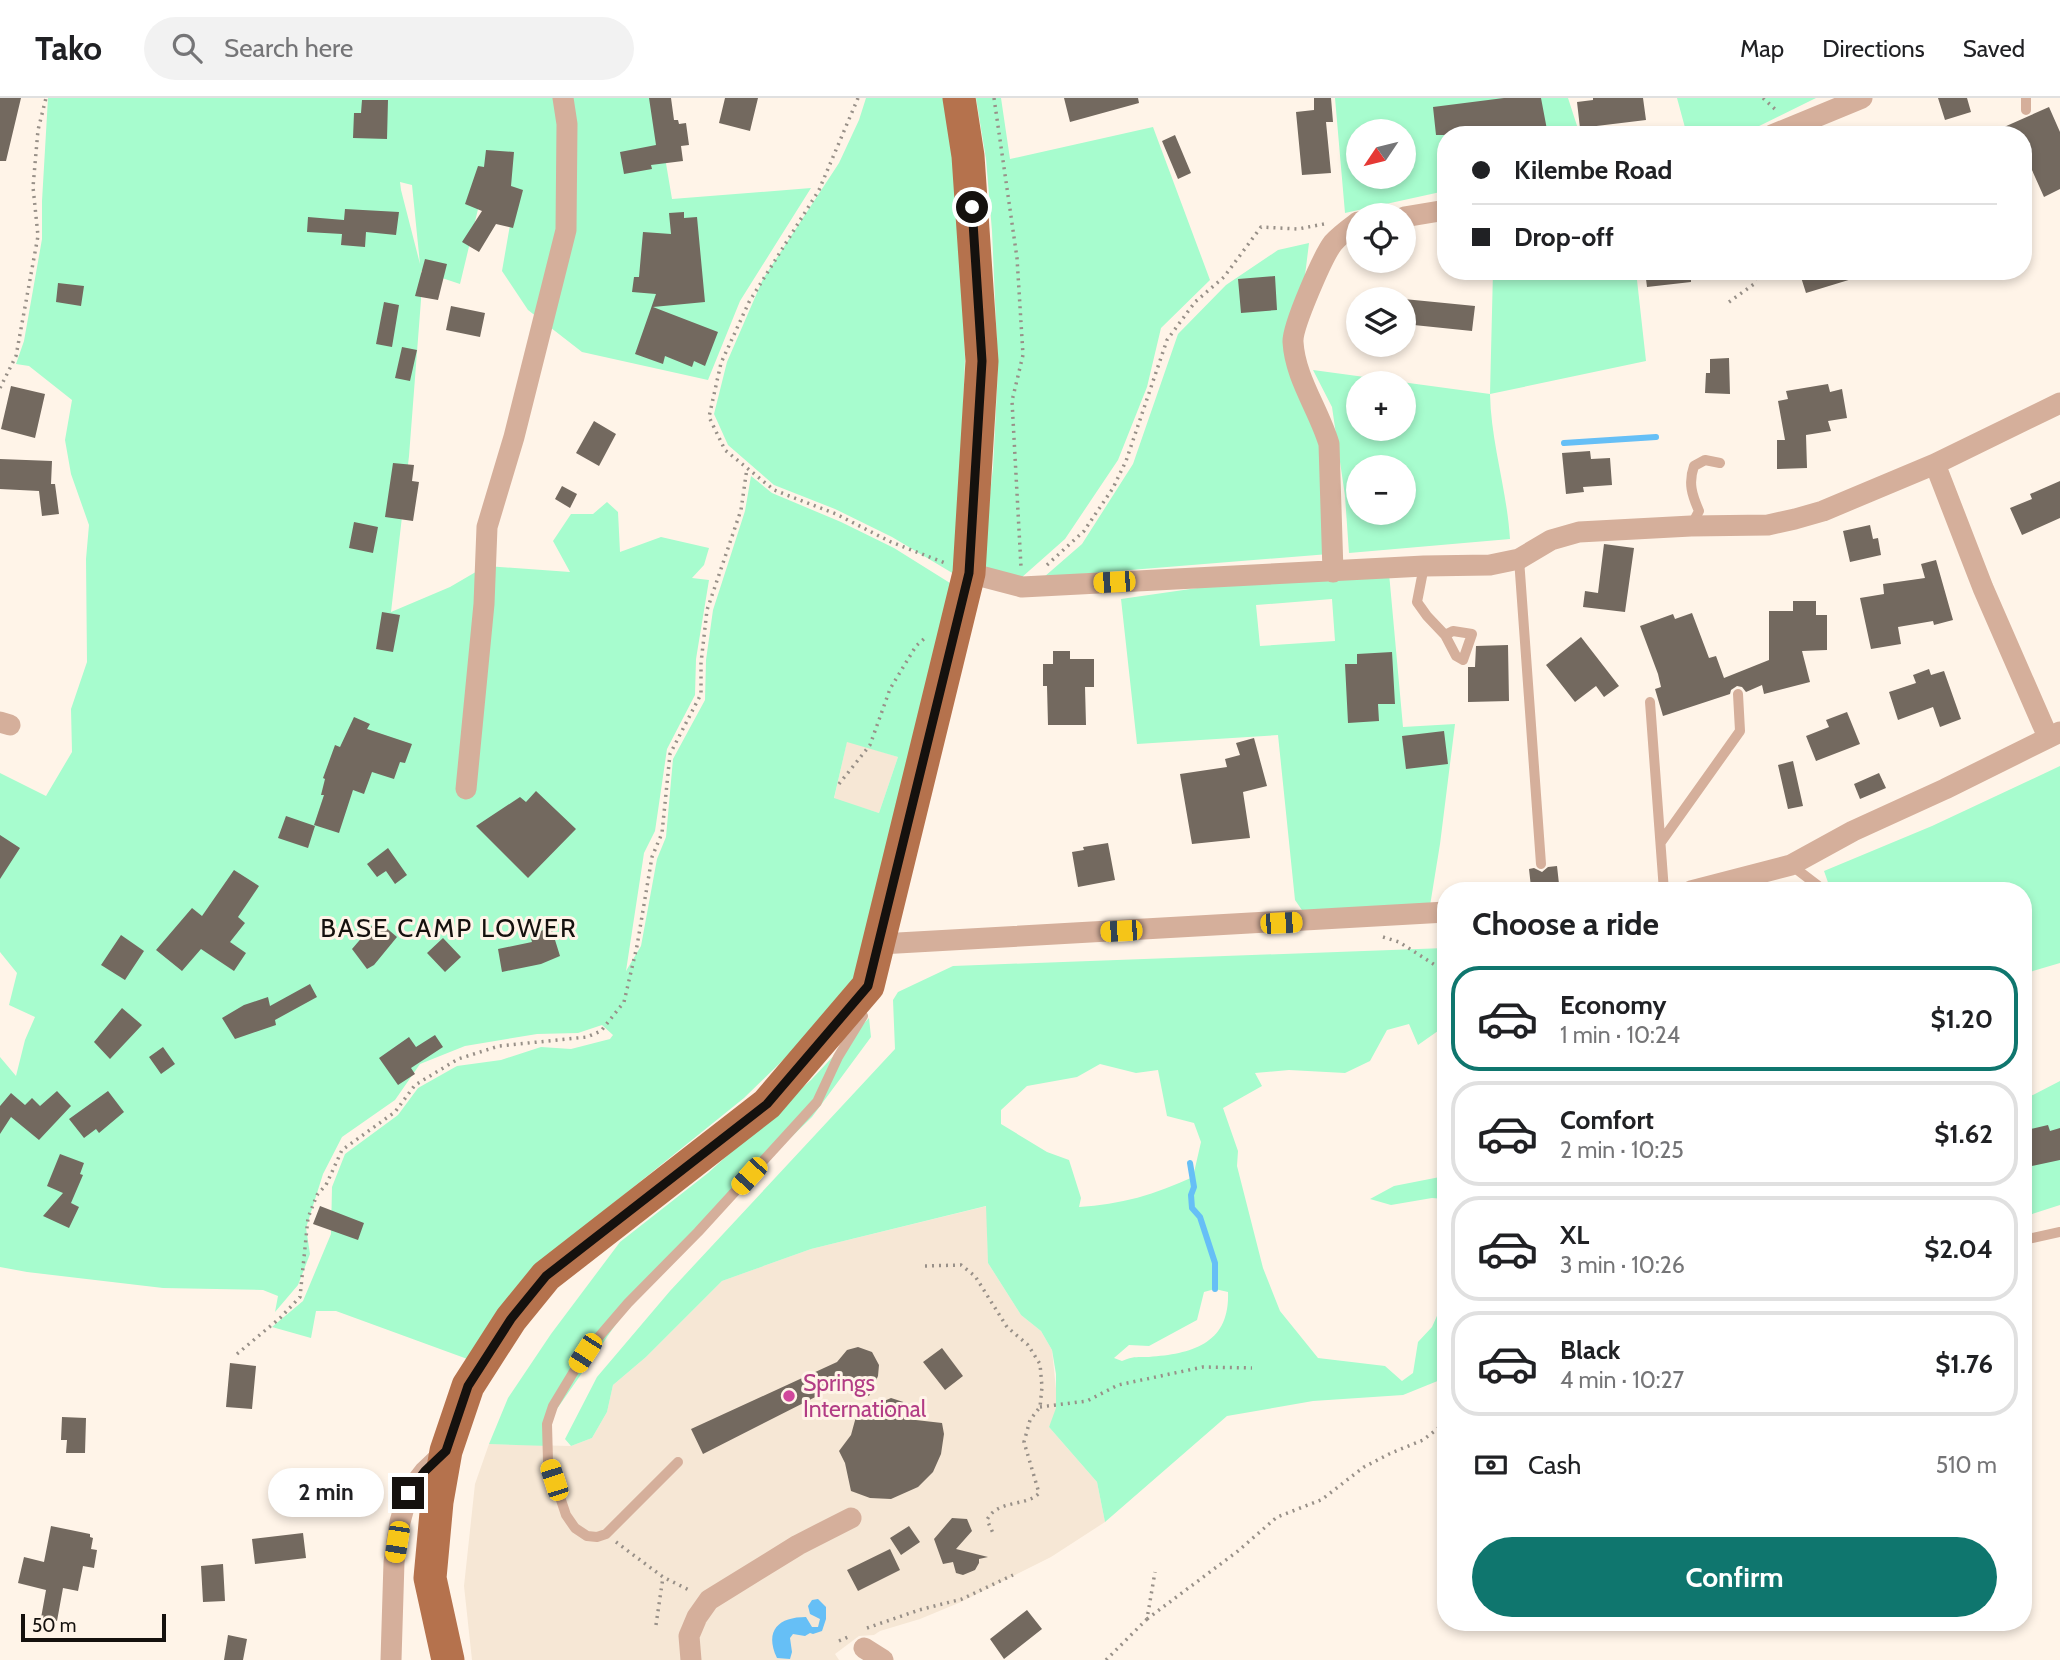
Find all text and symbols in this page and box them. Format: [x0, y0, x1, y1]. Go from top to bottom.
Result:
search box [144, 17, 634, 80]
text: Tako [35, 28, 102, 68]
icon: search [168, 29, 206, 67]
text: Search here [224, 32, 353, 64]
text: Map [1740, 34, 1784, 63]
text: Directions [1822, 34, 1925, 63]
text: Saved [1963, 34, 2025, 63]
north arrow [1346, 119, 1416, 189]
map controls [1346, 119, 1416, 525]
text: Kilembe Road [1514, 154, 1672, 186]
route start [956, 191, 988, 223]
button: locate [1346, 203, 1416, 273]
text: Drop-off [1514, 221, 1614, 253]
button: layers [1346, 287, 1416, 357]
button: + [1346, 371, 1416, 441]
button: − [1346, 455, 1416, 525]
car [1093, 570, 1136, 594]
text: Choose a ride [1472, 904, 1659, 943]
car [1260, 911, 1303, 935]
district label: BASE CAMP LOWER [320, 912, 578, 944]
car [1100, 919, 1143, 943]
icon: car [1476, 987, 1539, 1050]
text: Economy [1560, 989, 1666, 1021]
text: $1.20 [1930, 1003, 1993, 1035]
text: 1 min · 10:24 [1560, 1021, 1680, 1049]
icon: car [1476, 1102, 1539, 1165]
text: Comfort [1560, 1104, 1654, 1136]
text: $1.62 [1934, 1118, 1993, 1150]
text: 2 min · 10:25 [1560, 1136, 1684, 1164]
car [728, 1153, 771, 1199]
icon: car [1476, 1217, 1539, 1280]
text: XL [1560, 1219, 1589, 1251]
text: $2.04 [1924, 1233, 1993, 1265]
text: 3 min · 10:26 [1560, 1251, 1685, 1279]
car [565, 1330, 606, 1376]
icon: car [1476, 1332, 1539, 1395]
text: Black [1560, 1334, 1620, 1366]
text: $1.76 [1935, 1348, 1993, 1380]
text: 4 min · 10:27 [1560, 1366, 1684, 1394]
place label: Springs International [803, 1369, 927, 1423]
marker: Springs International [781, 1388, 797, 1404]
icon: cash [1472, 1446, 1510, 1484]
text: Cash [1528, 1449, 1581, 1481]
text: 510 m [1936, 1451, 1997, 1479]
car [538, 1457, 571, 1503]
callout: 2 min [268, 1468, 384, 1518]
route end [392, 1477, 424, 1509]
text: 2 min [298, 1478, 354, 1506]
car [384, 1520, 411, 1564]
button: Confirm [1472, 1537, 1997, 1617]
scale bar [21, 1611, 166, 1643]
text: 50 m [32, 1614, 76, 1637]

